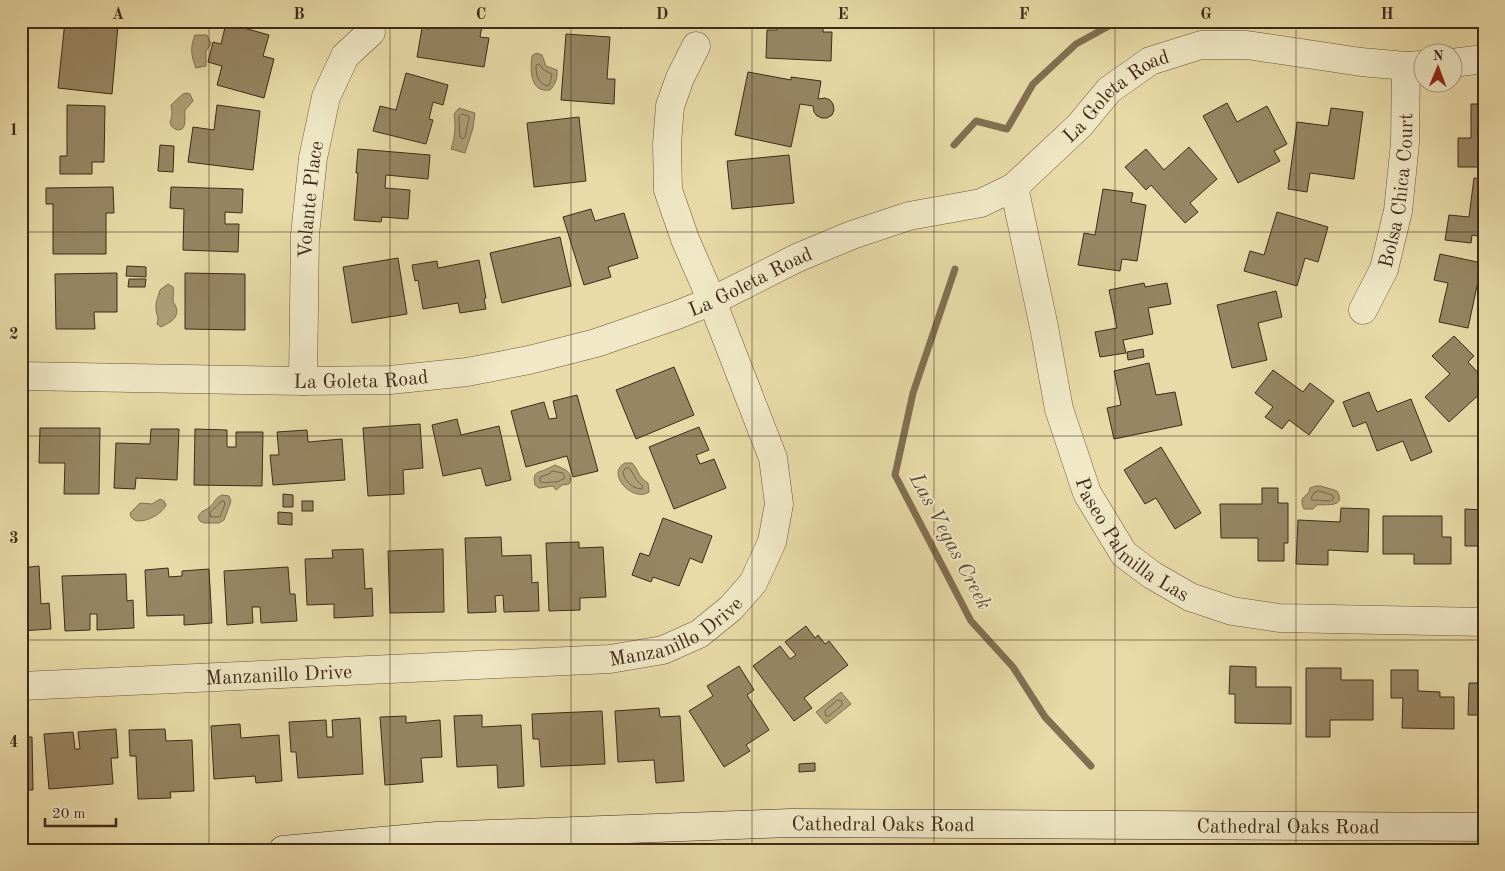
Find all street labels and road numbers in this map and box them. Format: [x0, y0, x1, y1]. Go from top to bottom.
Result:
street label: La Goleta Road [1060, 48, 1172, 147]
street label: Bolsa Chica Court [1377, 113, 1417, 270]
street label: Volante Place [297, 139, 328, 258]
street label: La Goleta Road [686, 245, 816, 321]
street label: La Goleta Road [293, 368, 429, 393]
street label: Paseo Palmilla Las [1071, 475, 1192, 606]
street label: Manzanillo Drive [608, 594, 748, 671]
street label: Manzanillo Drive [205, 663, 353, 690]
street label: Cathedral Oaks Road [791, 815, 975, 836]
street label: Cathedral Oaks Road [1196, 817, 1380, 838]

